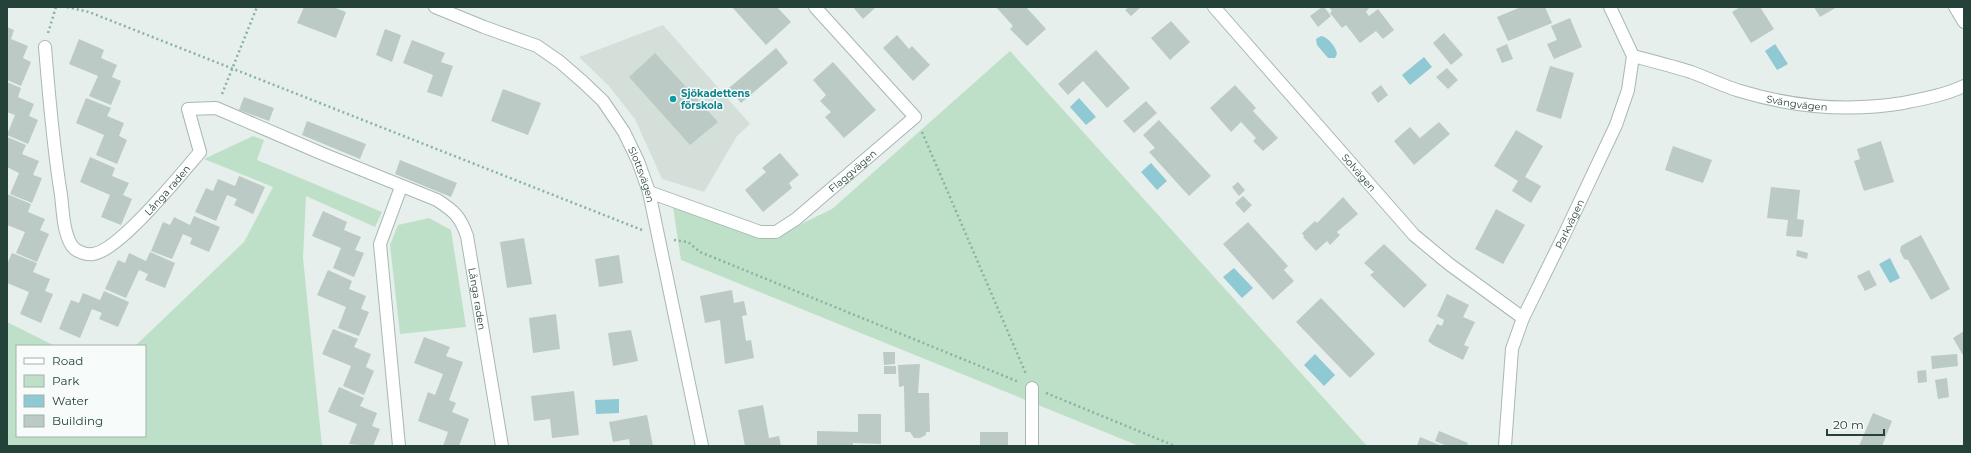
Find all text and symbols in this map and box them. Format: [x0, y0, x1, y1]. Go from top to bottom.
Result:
place label: Sjökadettens förskola [681, 87, 751, 112]
street label: Svängvägen [1765, 92, 1828, 114]
marker: Sjökadettens förskola [668, 94, 678, 104]
street label: Slottsvägen [625, 145, 657, 204]
street label: Flaggvägen [826, 147, 879, 195]
street label: Solvägen [1339, 151, 1379, 194]
street label: Långa raden [142, 162, 193, 218]
street label: Parkvägen [1552, 197, 1587, 251]
street label: Långa raden [465, 267, 489, 331]
legend [16, 345, 146, 437]
text: Road [52, 353, 83, 368]
text: Park [52, 373, 80, 388]
text: Water [52, 393, 89, 408]
scale bar [1827, 411, 1884, 437]
text: Building [52, 413, 103, 428]
text: 20 m [1833, 417, 1864, 432]

